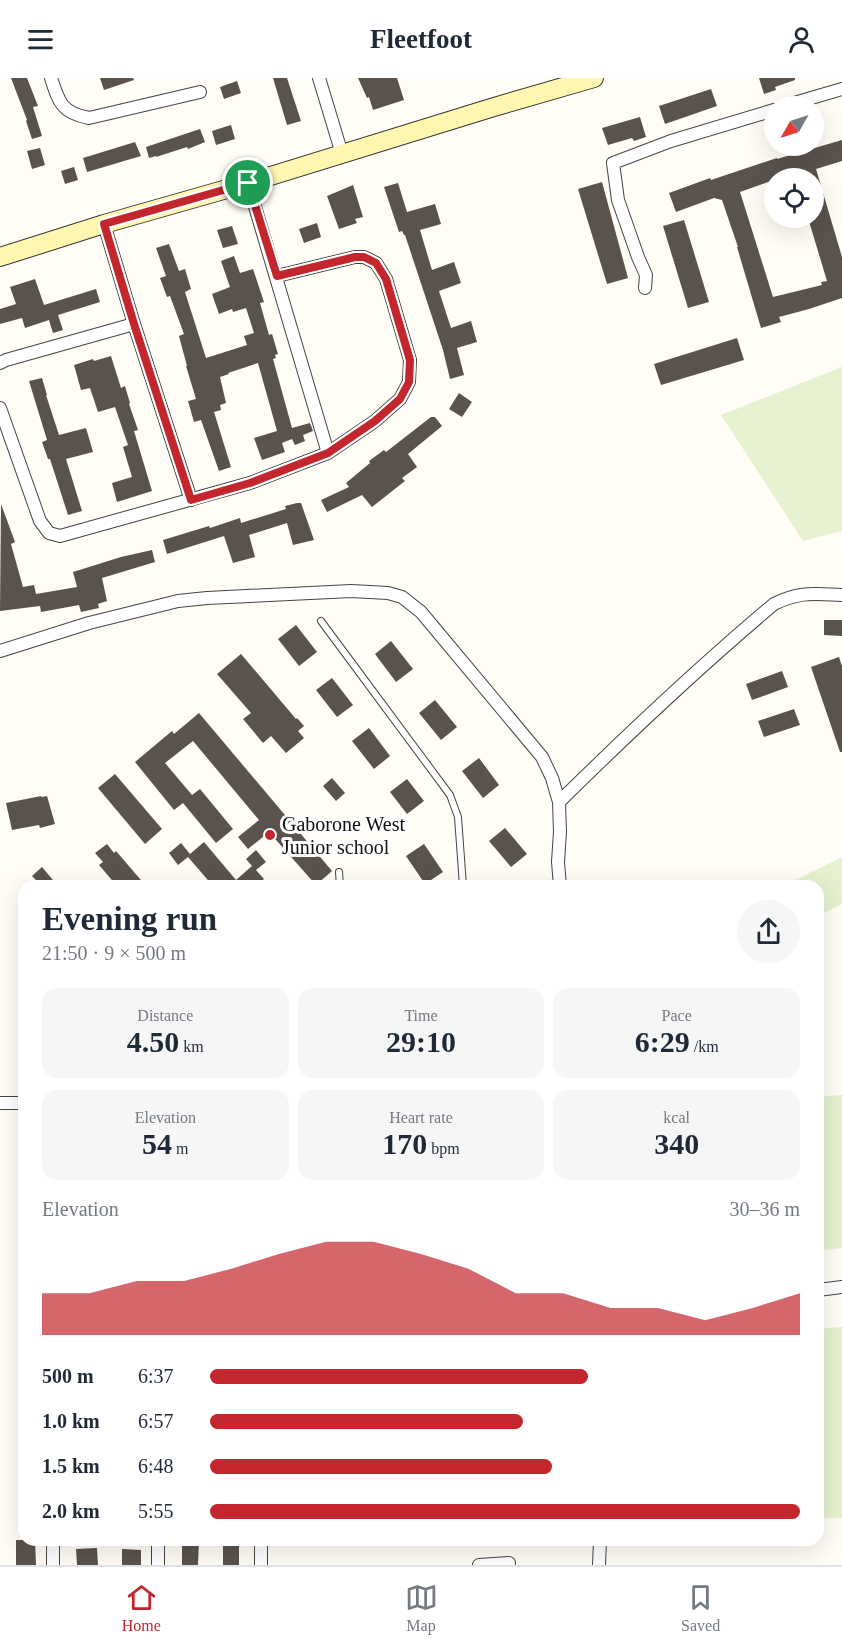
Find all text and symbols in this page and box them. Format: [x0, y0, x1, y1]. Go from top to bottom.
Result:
icon: menu [24, 23, 57, 56]
icon: person [785, 23, 818, 56]
text: Fleetfoot [370, 24, 472, 54]
north arrow [764, 96, 824, 156]
map controls [764, 96, 824, 228]
pin [222, 157, 273, 208]
icon: arrive [231, 166, 264, 199]
button: locate [764, 168, 824, 228]
place label: Gaborone West Junior school [282, 813, 405, 858]
marker: Gaborone West Junior school [263, 828, 277, 842]
button: share [737, 900, 800, 963]
text: Evening run [42, 901, 217, 937]
text: 21:50 · 9 × 500 m [42, 942, 186, 964]
text: Distance [137, 1007, 193, 1024]
text: Time [404, 1007, 438, 1024]
text: Pace [662, 1007, 692, 1024]
text: 4.50 [127, 1025, 179, 1058]
text: 29:10 [386, 1025, 456, 1058]
text: 6:29 [635, 1025, 690, 1058]
text: km [179, 1038, 204, 1055]
text: /km [690, 1038, 719, 1055]
text: Elevation [135, 1109, 196, 1126]
text: Heart rate [389, 1109, 453, 1126]
text: kcal [663, 1109, 690, 1126]
text: 54 [142, 1127, 172, 1160]
text: 170 [382, 1127, 427, 1160]
text: 340 [654, 1127, 699, 1160]
text: m [172, 1140, 189, 1157]
text: bpm [427, 1140, 460, 1157]
text: Elevation [42, 1198, 119, 1220]
text: 30–36 m [729, 1198, 800, 1220]
text: 500 m [42, 1365, 94, 1387]
text: 6:37 [138, 1365, 174, 1387]
text: 1.0 km [42, 1410, 100, 1432]
text: 6:57 [138, 1410, 174, 1432]
text: 1.5 km [42, 1455, 100, 1477]
text: 6:48 [138, 1455, 174, 1477]
text: 2.0 km [42, 1500, 100, 1522]
text: 5:55 [138, 1500, 174, 1522]
tab: Home [122, 1581, 161, 1635]
tab: Map [405, 1581, 438, 1635]
tab: Saved [681, 1581, 720, 1635]

